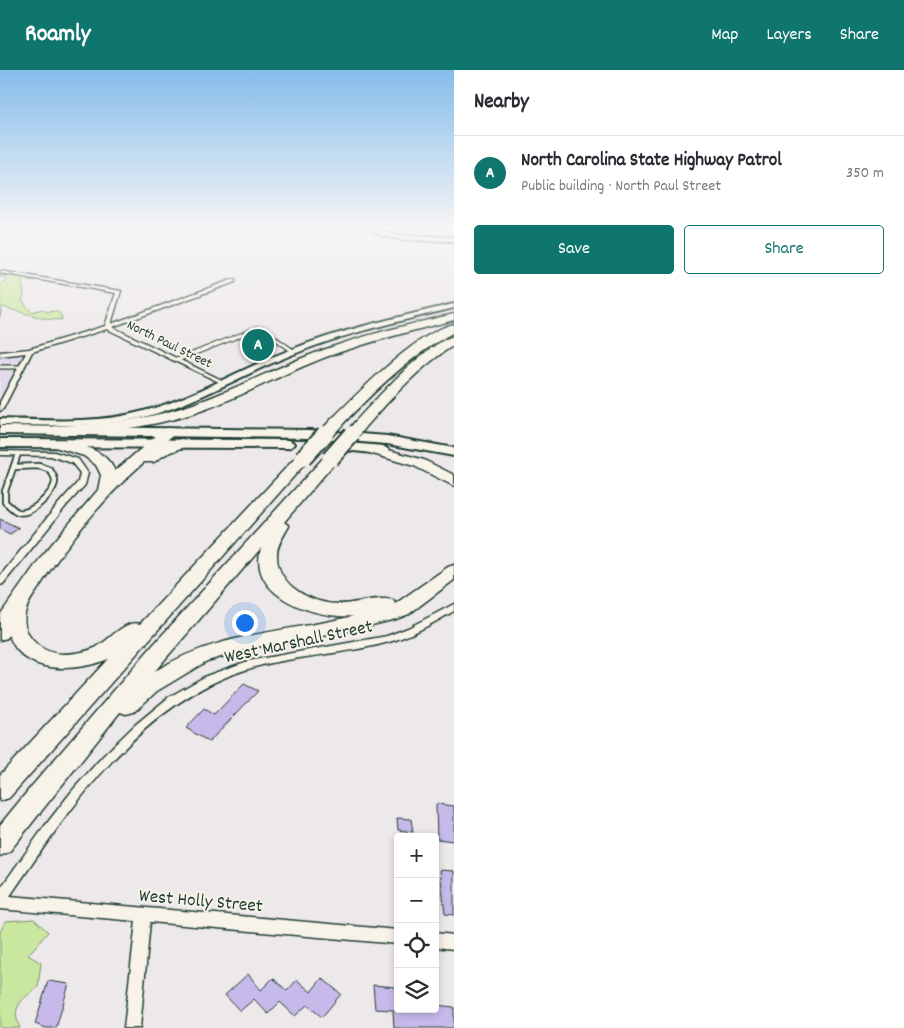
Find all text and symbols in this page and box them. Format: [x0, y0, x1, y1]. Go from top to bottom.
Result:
text: Roamly [25, 18, 91, 52]
text: Map [711, 23, 738, 48]
text: Layers [766, 23, 812, 48]
text: Share [840, 23, 879, 48]
text: Nearby [474, 88, 529, 118]
text: North Carolina State Highway Patrol [521, 148, 782, 175]
text: A [486, 162, 494, 185]
text: 350 m [846, 162, 884, 185]
text: Public building · North Paul Street [521, 175, 721, 198]
button: Save [474, 225, 674, 274]
button: Share [684, 225, 884, 274]
street label: North Paul Street [123, 316, 215, 374]
pin: A [242, 326, 274, 364]
your location [232, 610, 258, 636]
street label: West Marshall Street [222, 615, 375, 672]
map controls [394, 833, 439, 1013]
button: + [394, 833, 439, 878]
button: − [394, 878, 439, 923]
street label: West Holly Street [138, 884, 264, 921]
button: locate [394, 923, 439, 968]
button: layers [394, 968, 439, 1013]

